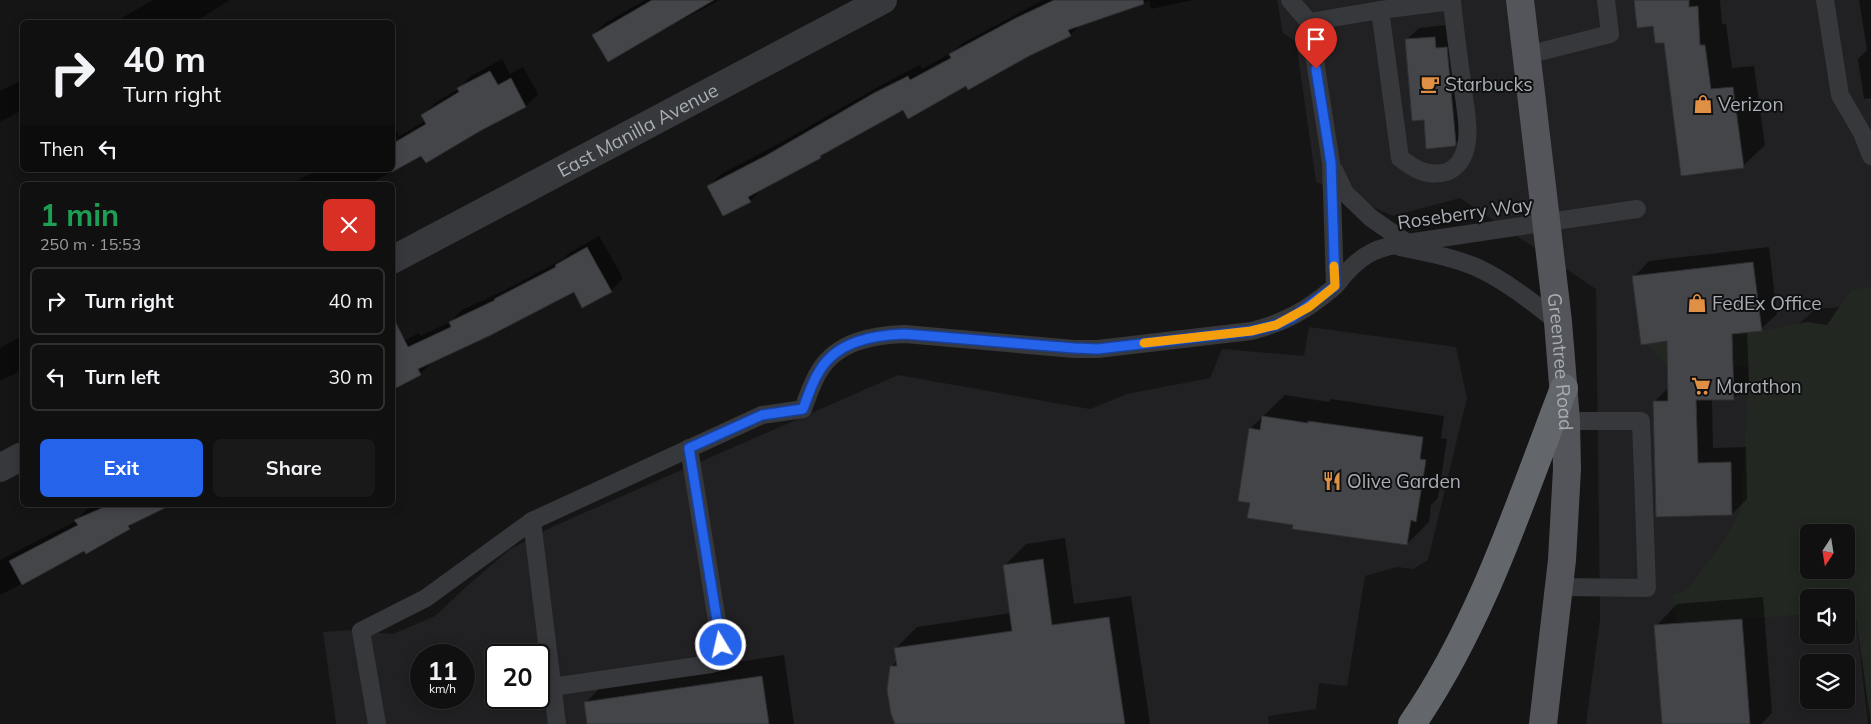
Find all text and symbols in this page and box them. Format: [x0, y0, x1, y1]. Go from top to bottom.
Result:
pin [1295, 18, 1337, 69]
icon: arrive [1302, 25, 1330, 53]
text: 40 m [123, 37, 206, 81]
icon: right [40, 40, 105, 105]
place label: Starbucks [1445, 72, 1533, 96]
cafe icon: Starbucks [1419, 73, 1441, 95]
street label: East Manilla Avenue [553, 78, 722, 182]
text: Turn right [123, 80, 221, 108]
place label: Verizon [1718, 92, 1784, 116]
shop icon: Verizon [1692, 93, 1714, 115]
icon: left [94, 135, 122, 163]
text: Then [40, 137, 84, 161]
street label: Roseberry Way [1396, 192, 1534, 234]
text: 1 min [40, 196, 119, 234]
button: close [323, 199, 375, 251]
text: 250 m · 15:53 [40, 234, 141, 254]
icon: right [42, 287, 70, 315]
text: Turn right [85, 289, 174, 313]
text: 40 m [329, 289, 373, 313]
street label: Greentree Road [1543, 291, 1578, 431]
place label: FedEx Office [1712, 291, 1822, 315]
shop icon: FedEx Office [1686, 292, 1708, 314]
icon: left [42, 363, 70, 391]
text: Turn left [85, 365, 160, 389]
text: 30 m [329, 365, 373, 389]
place label: Marathon [1716, 374, 1802, 398]
supermarket icon: Marathon [1690, 375, 1712, 397]
button: Exit [40, 439, 203, 497]
button: Share [213, 439, 375, 497]
place label: Olive Garden [1347, 469, 1461, 493]
restaurant icon: Olive Garden [1321, 470, 1343, 492]
north arrow [1800, 524, 1855, 579]
map controls [1800, 524, 1855, 709]
button: sound [1800, 589, 1855, 644]
position arrow [694, 618, 746, 670]
speed limit sign: 20 [485, 644, 550, 709]
button: layers [1800, 654, 1855, 709]
text: 11 [427, 655, 458, 686]
text: km/h [429, 681, 456, 696]

